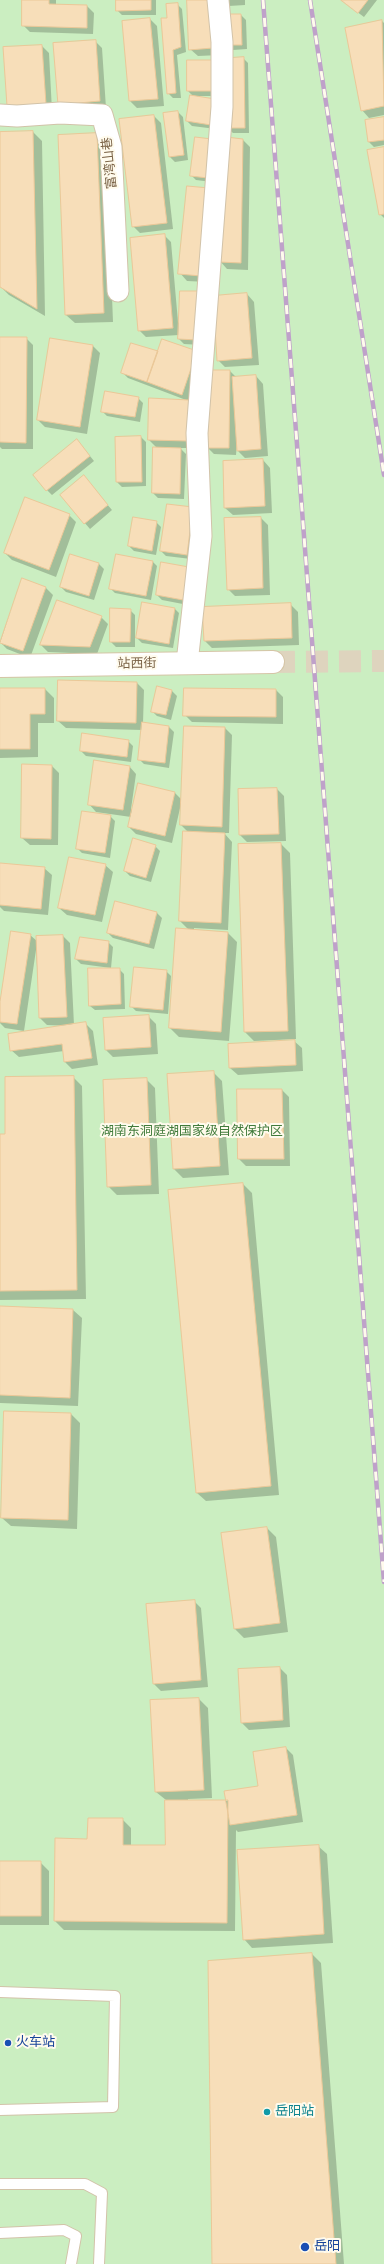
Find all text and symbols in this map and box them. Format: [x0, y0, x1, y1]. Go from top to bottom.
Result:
street label: 富湾山巷 [100, 136, 120, 190]
street label: 站西街 [117, 656, 157, 672]
park label: 湖南东洞庭湖国家级自然保护区 [101, 1124, 283, 1140]
place label: 火车站 [16, 2035, 55, 2051]
marker: 火车站 [3, 2038, 13, 2048]
place label: 岳阳站 [275, 2104, 314, 2120]
marker: 岳阳站 [262, 2107, 272, 2117]
place label: 岳阳 [314, 2239, 340, 2255]
marker: 岳阳 [299, 2241, 311, 2253]

